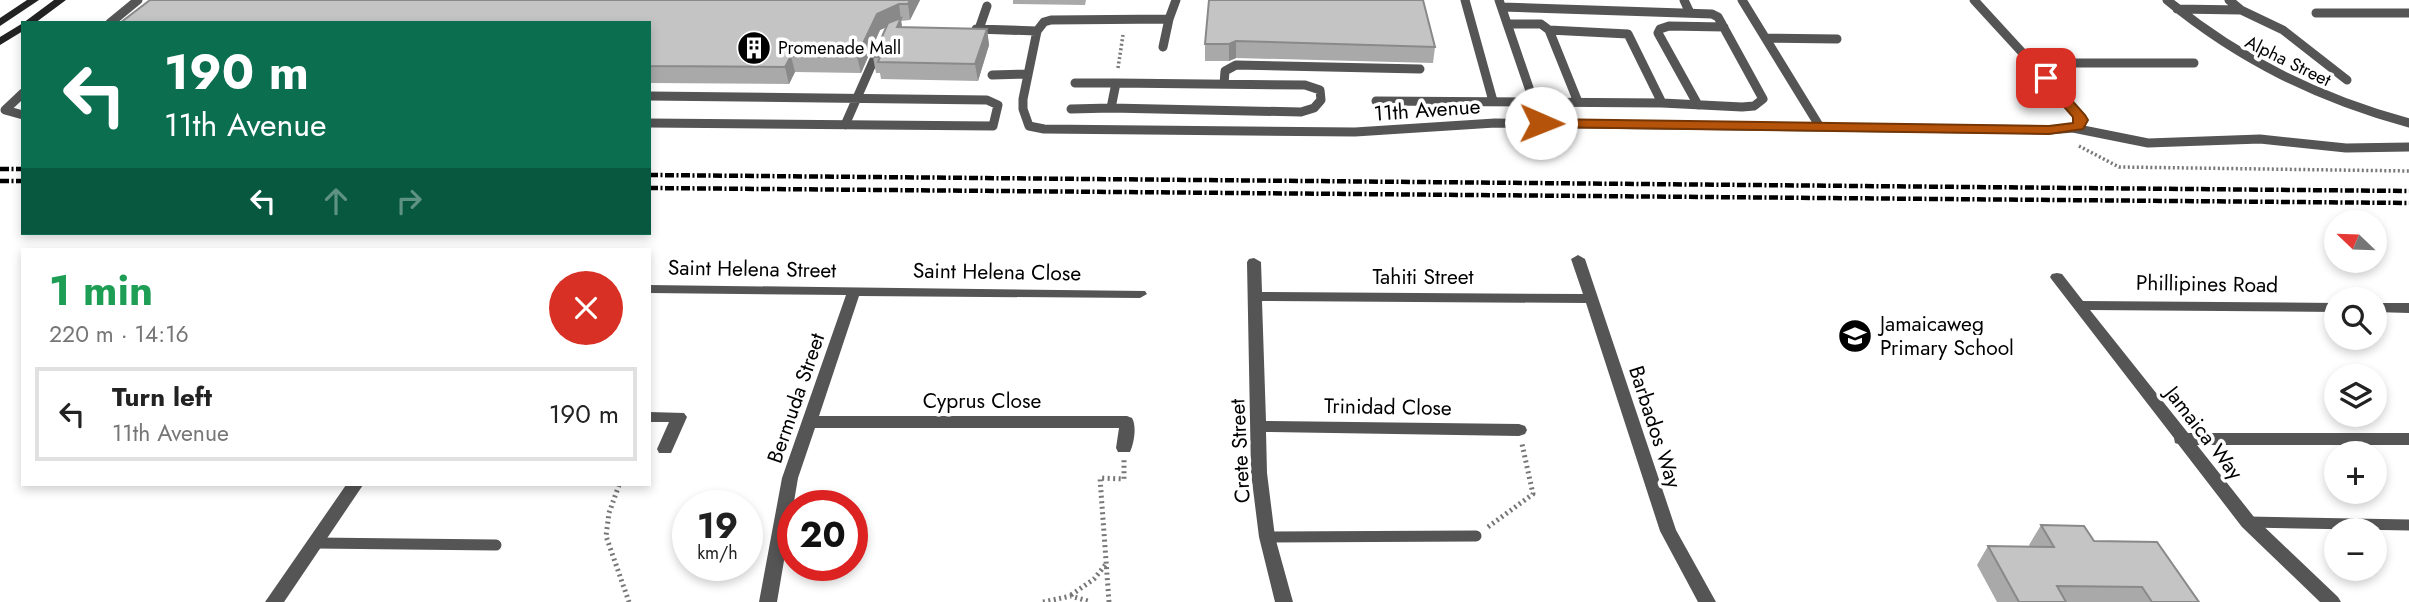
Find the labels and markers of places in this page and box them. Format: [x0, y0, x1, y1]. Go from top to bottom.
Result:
building icon: Promenade Mall [735, 29, 773, 67]
place label: Promenade Mall [778, 35, 901, 61]
pin [2016, 48, 2076, 108]
place label: Jamaicaweg Primary School [1877, 309, 2014, 363]
school or university icon: Jamaicaweg Primary School [1836, 317, 1874, 355]

